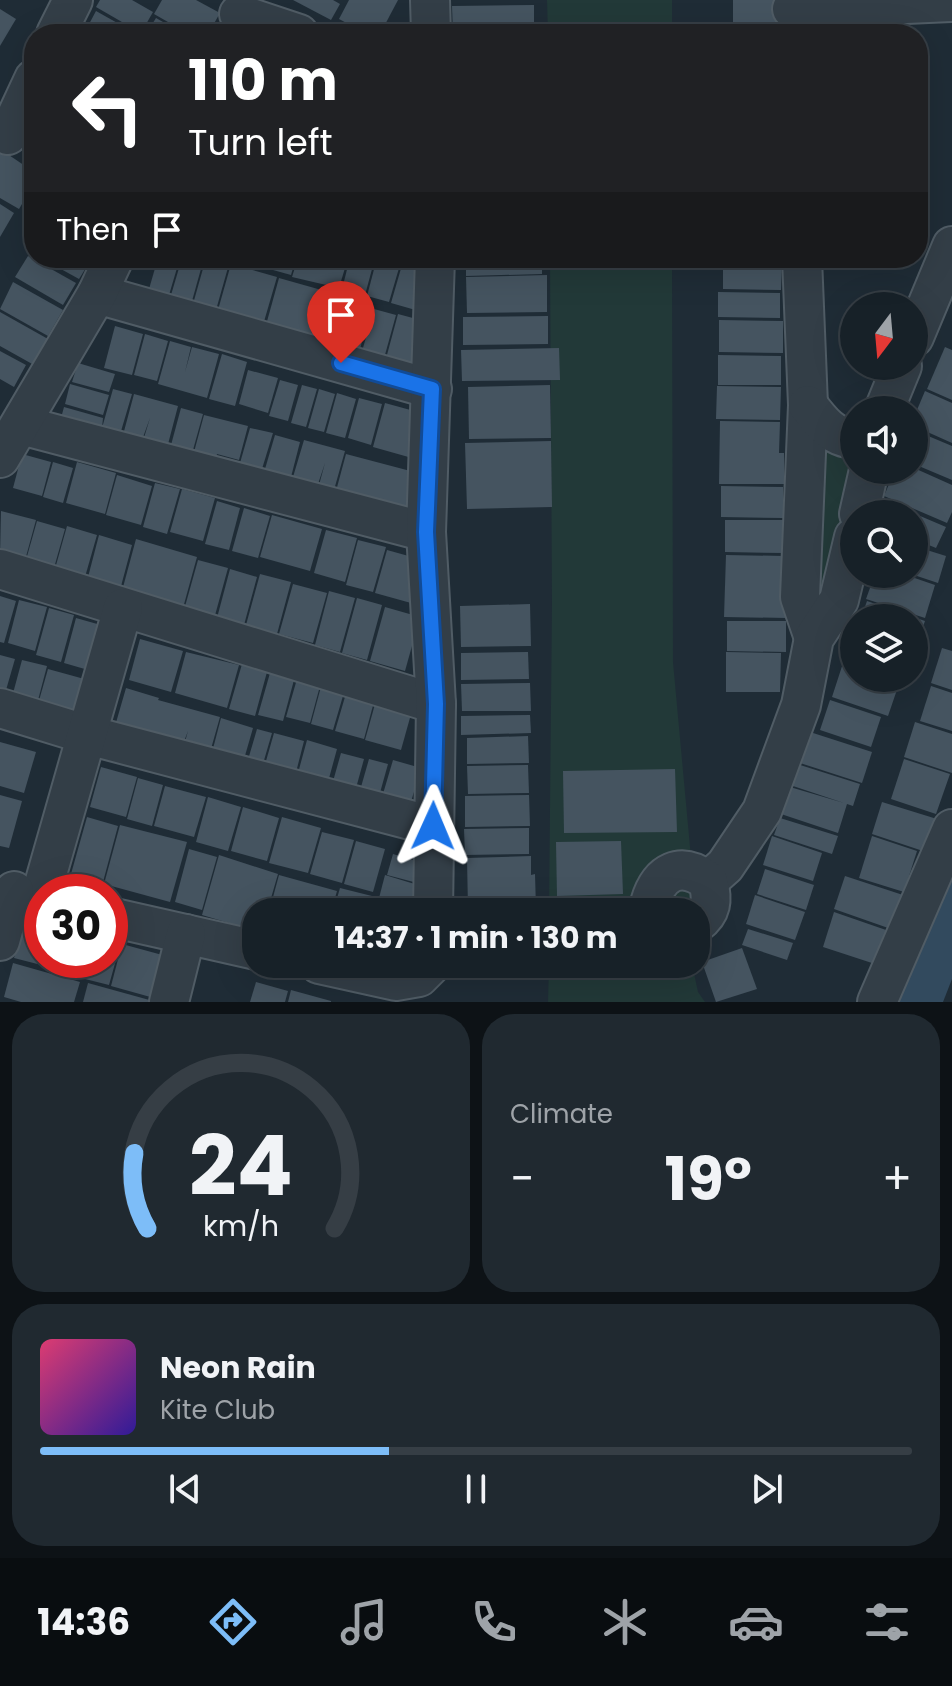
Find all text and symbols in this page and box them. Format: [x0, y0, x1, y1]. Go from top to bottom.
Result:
text: 110 m [188, 41, 338, 120]
icon: left [56, 56, 160, 160]
text: Turn left [188, 117, 333, 168]
text: Then [56, 208, 129, 251]
icon: arrive [145, 208, 189, 252]
pin [307, 281, 375, 363]
north arrow [840, 292, 928, 380]
map controls [840, 292, 928, 692]
icon: arrive [319, 293, 363, 337]
button: sound [840, 396, 928, 484]
button: search [840, 500, 928, 588]
button: layers [840, 604, 928, 692]
position arrow [391, 784, 475, 868]
speed limit sign: 30 [24, 874, 128, 978]
text: 14:37 · 1 min · 130 m [334, 916, 618, 959]
text: Climate [510, 1096, 613, 1132]
text: 24 [189, 1108, 293, 1224]
text: 19° [664, 1137, 752, 1221]
text: − [510, 1148, 534, 1209]
text: + [882, 1148, 912, 1209]
text: km/h [203, 1206, 279, 1246]
text: Neon Rain [160, 1346, 316, 1389]
text: Kite Club [160, 1392, 275, 1428]
icon: previous [163, 1467, 207, 1511]
icon: pause [454, 1467, 498, 1511]
icon: next [745, 1467, 789, 1511]
icon: directions [205, 1594, 261, 1650]
icon: music [336, 1594, 392, 1650]
icon: phone [466, 1594, 522, 1650]
icon: climate [597, 1594, 653, 1650]
icon: car [728, 1594, 784, 1650]
icon: filters [859, 1594, 915, 1650]
text: 14:36 [37, 1597, 130, 1648]

